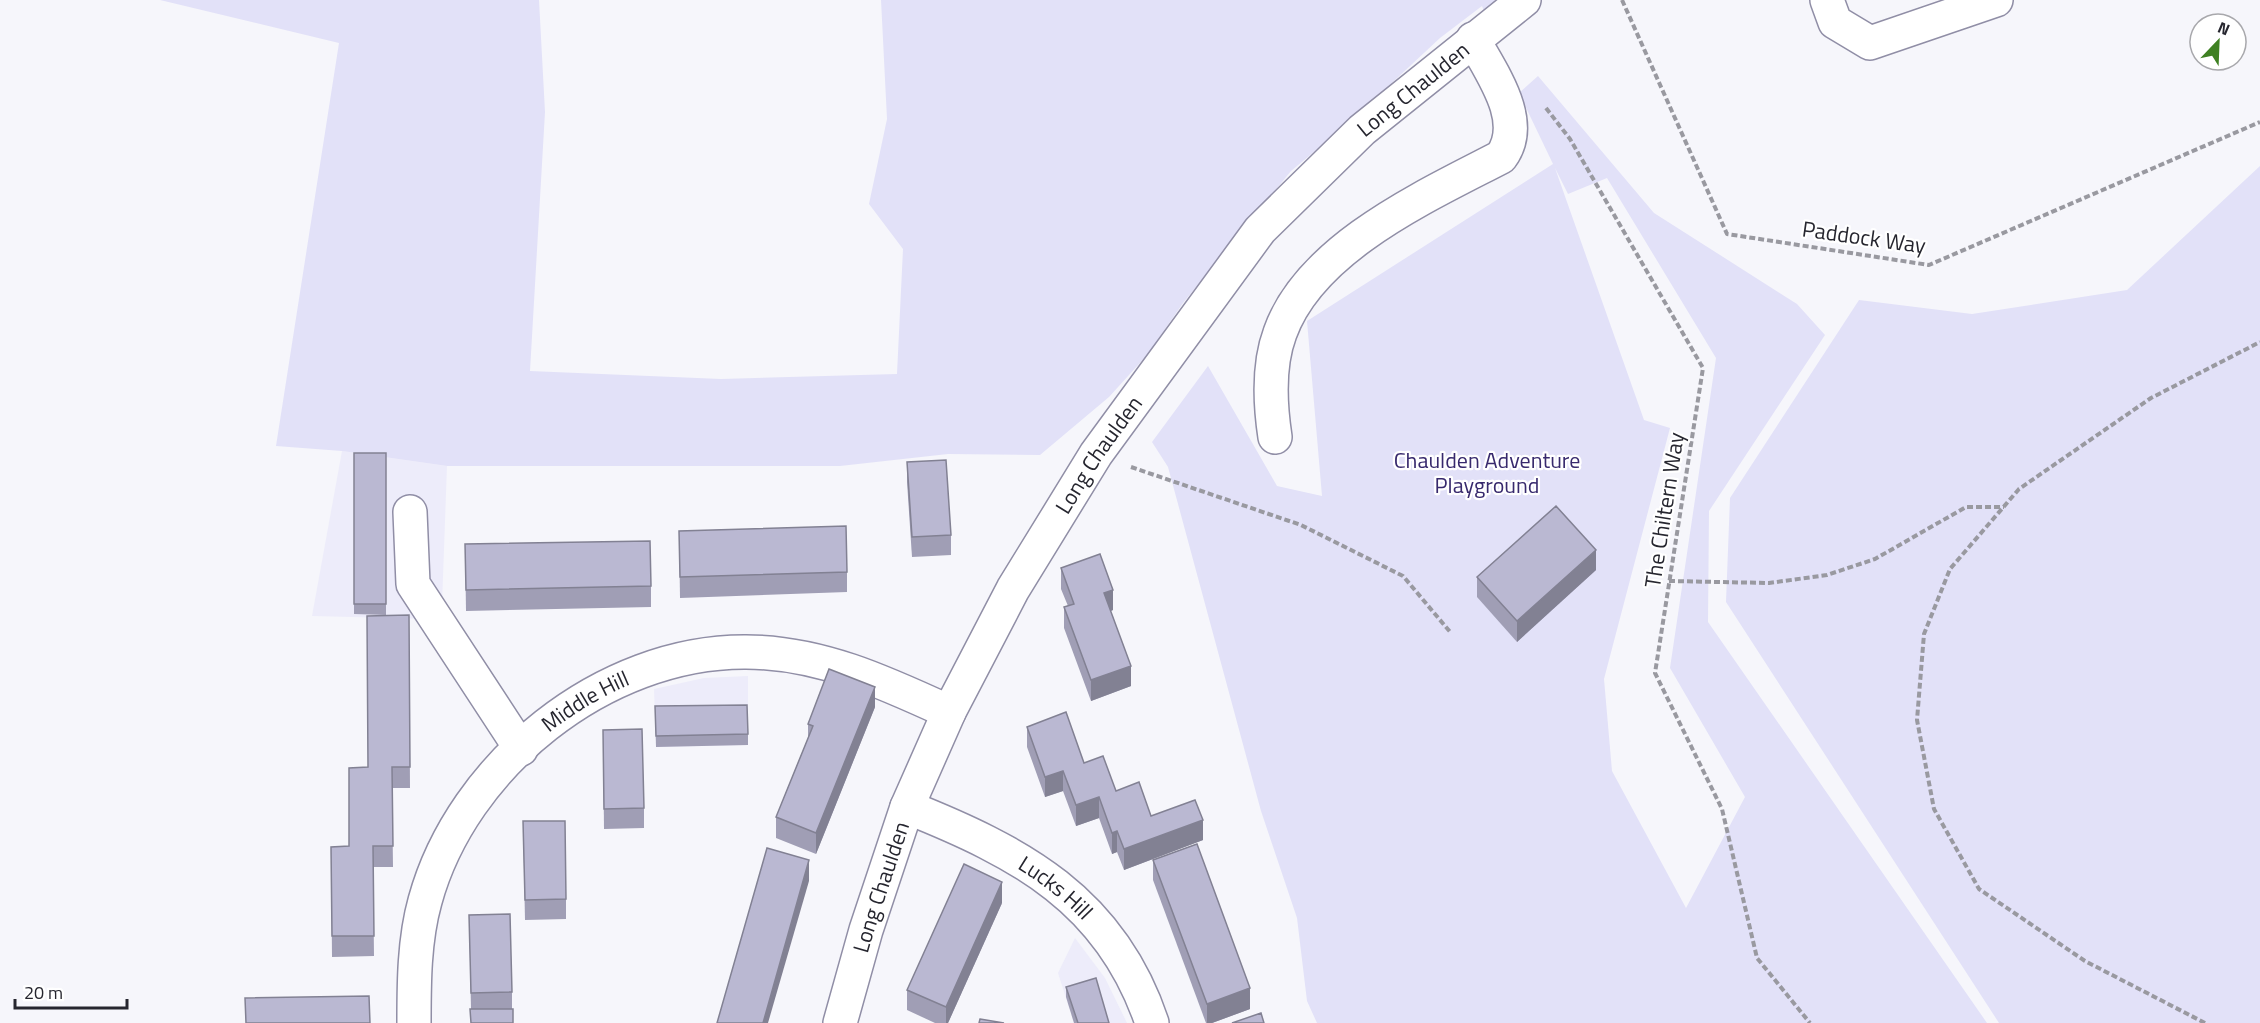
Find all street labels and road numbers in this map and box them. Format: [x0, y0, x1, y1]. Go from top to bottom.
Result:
street label: Long Chaulden [1349, 33, 1477, 145]
street label: Paddock Way [1800, 211, 1928, 263]
street label: Long Chaulden [1046, 388, 1150, 520]
street label: The Chiltern Way [1635, 430, 1693, 590]
street label: Middle Hill [534, 661, 634, 740]
street label: Long Chaulden [844, 817, 918, 956]
street label: Lucks Hill [1012, 847, 1101, 927]

